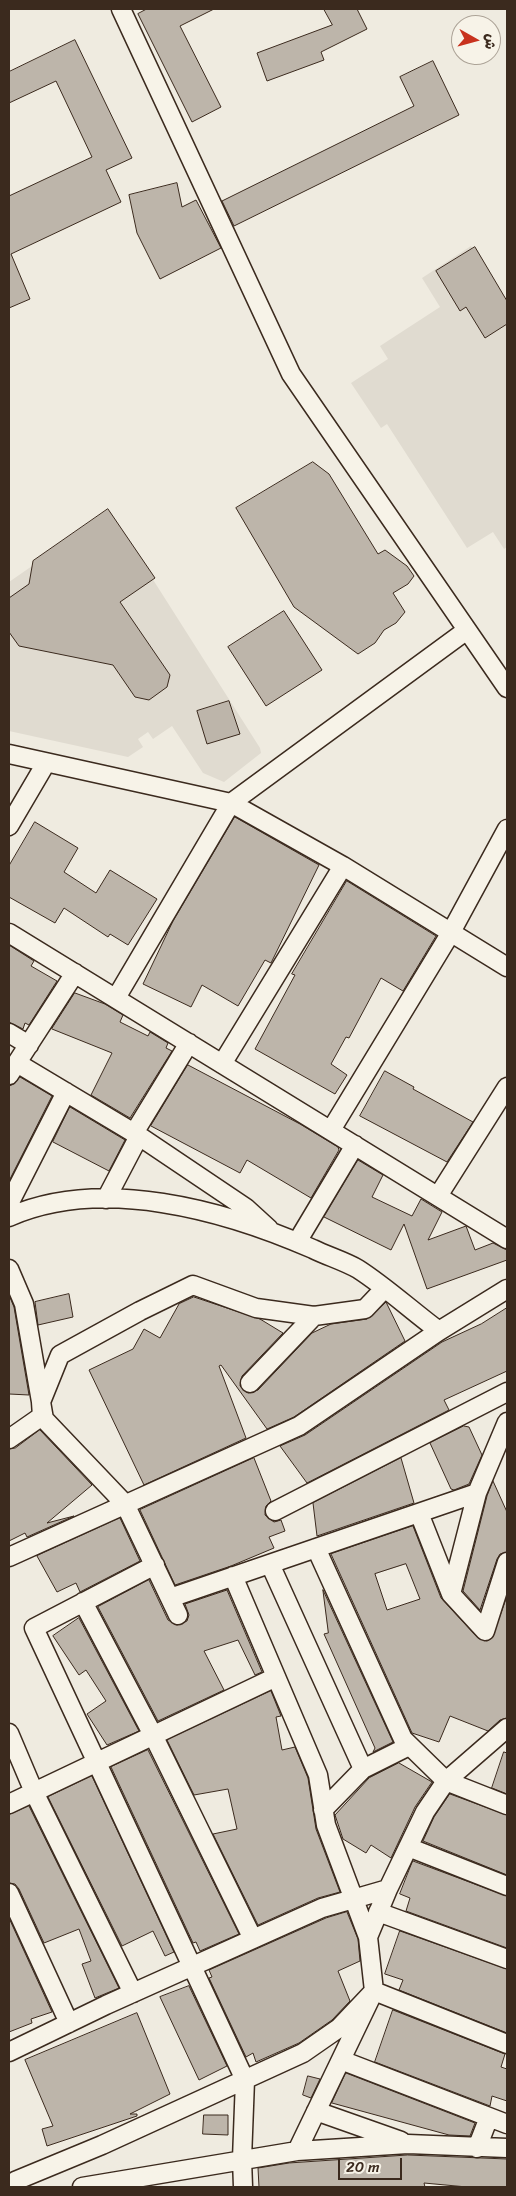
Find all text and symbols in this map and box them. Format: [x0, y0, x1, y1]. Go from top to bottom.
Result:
north arrow [451, 15, 501, 65]
text: ش [477, 33, 504, 51]
scale bar [341, 2148, 405, 2180]
text: 20 m [346, 2154, 380, 2180]

